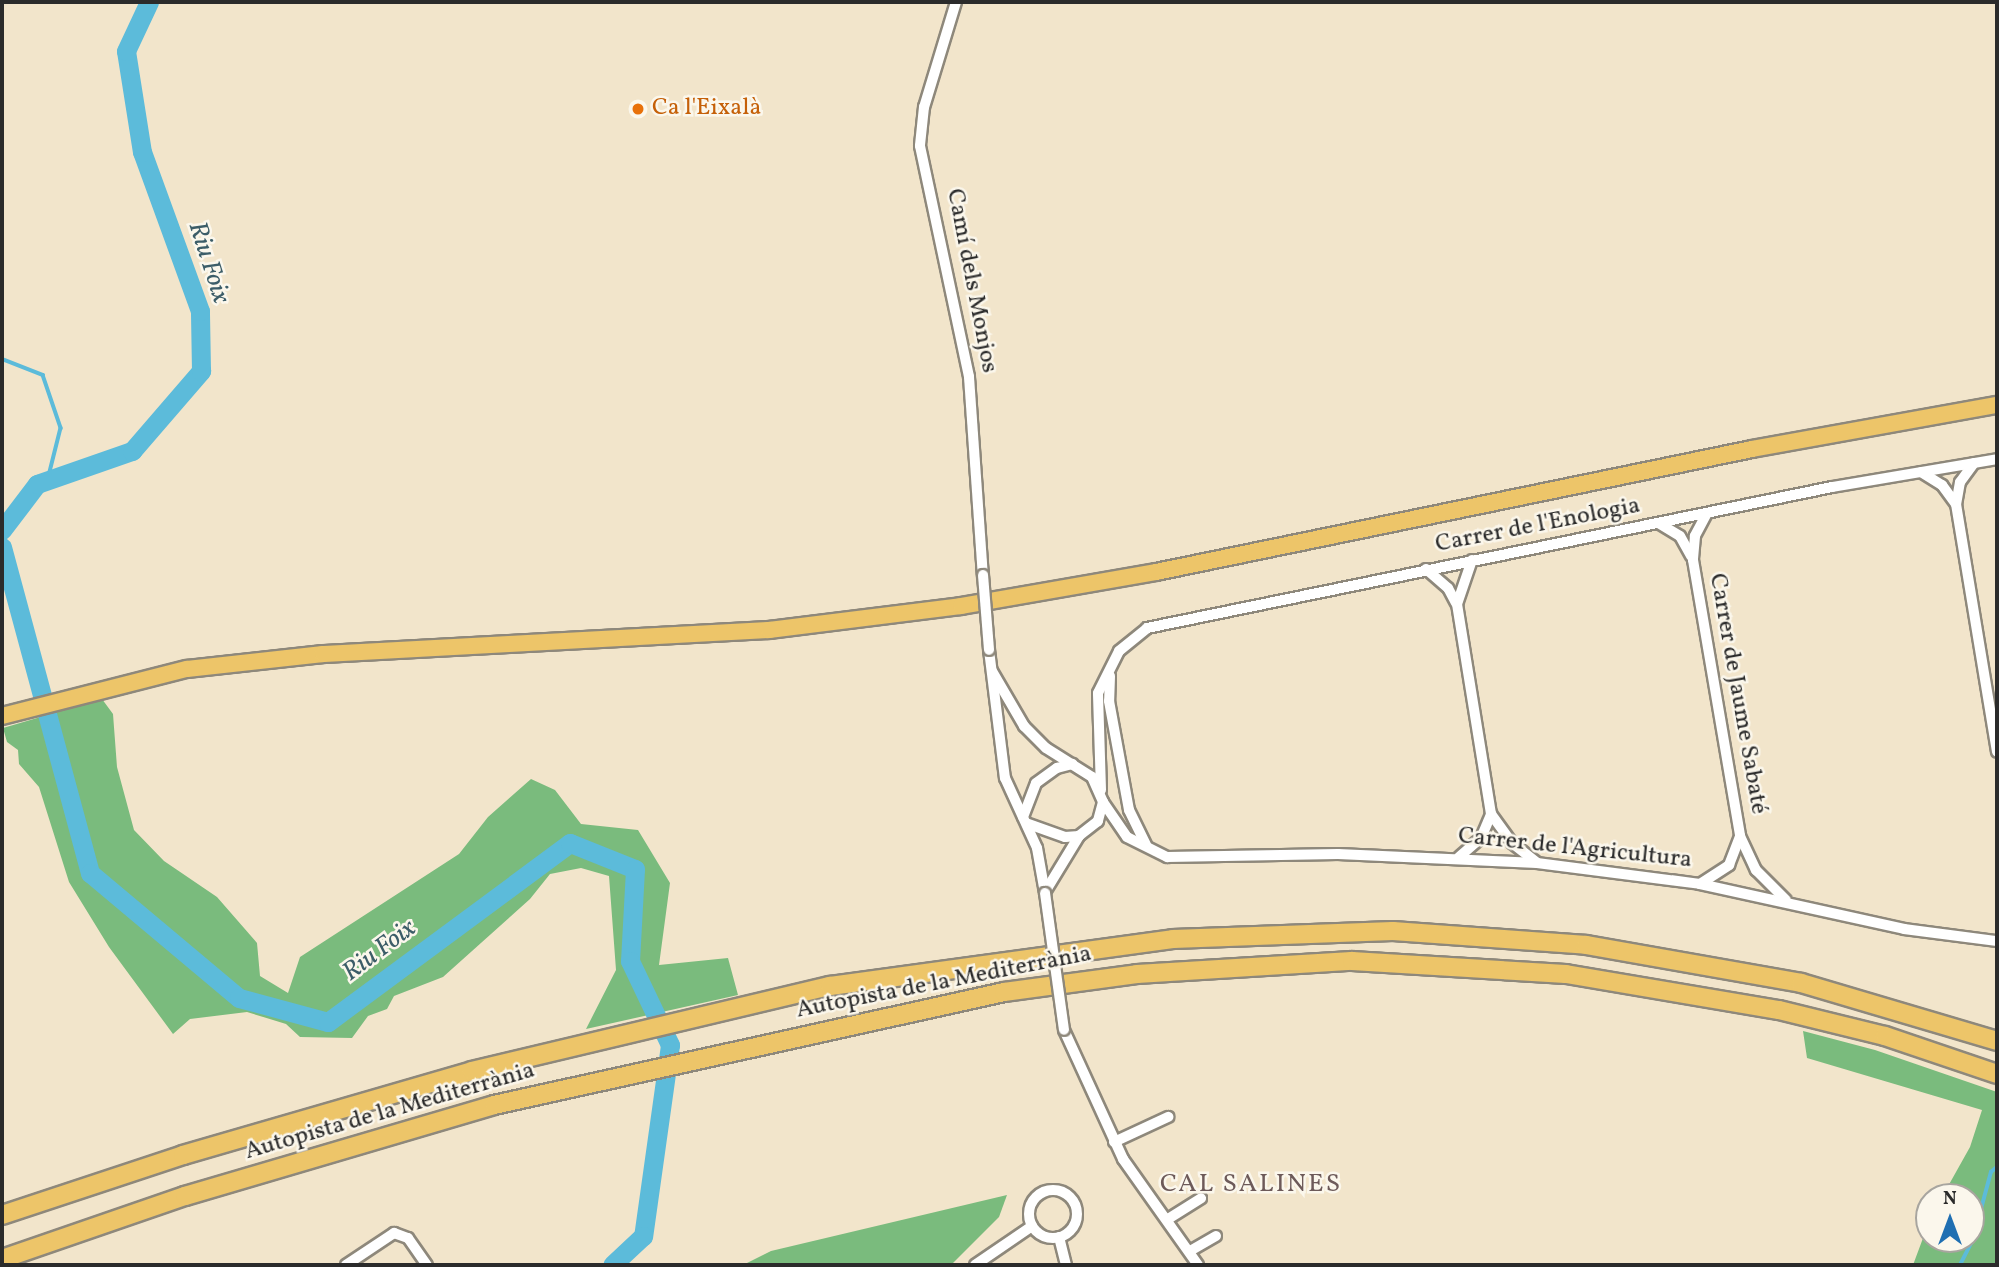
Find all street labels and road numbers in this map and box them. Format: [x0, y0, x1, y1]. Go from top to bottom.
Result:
street label: Camí dels Monjos [939, 187, 1003, 375]
street label: Carrer de l'Enologia [1433, 492, 1643, 560]
street label: Carrer de Jaume Sabaté [1702, 571, 1772, 817]
street label: Carrer de l'Agricultura [1457, 822, 1693, 876]
street label: Autopista de la Mediterrània [794, 940, 1094, 1026]
street label: Autopista de la Mediterrània [242, 1057, 538, 1167]

